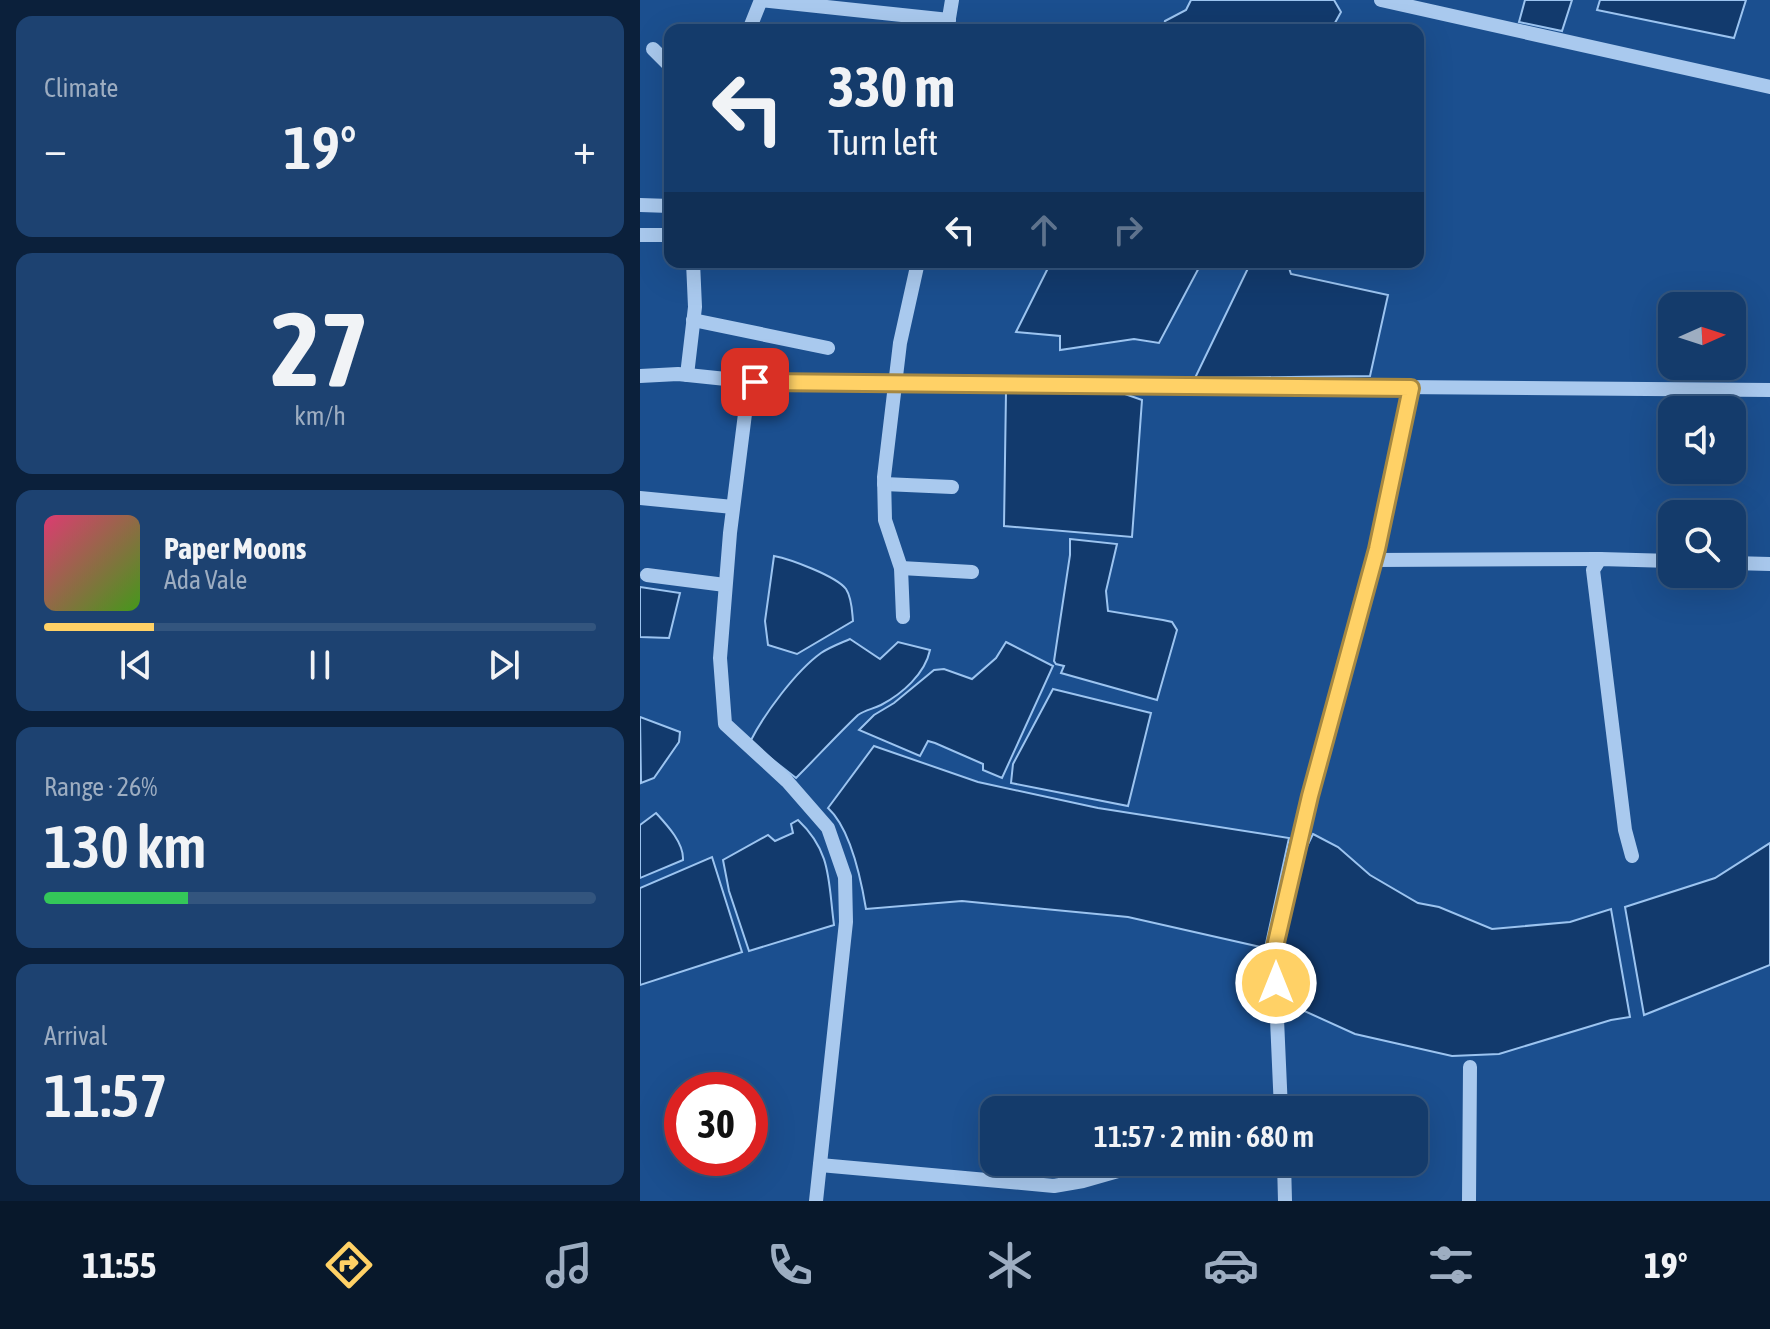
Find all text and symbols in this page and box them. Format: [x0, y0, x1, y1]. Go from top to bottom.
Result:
text: 330 m [828, 55, 955, 119]
icon: left [696, 56, 800, 160]
text: Climate [44, 73, 118, 103]
text: 19° [284, 113, 356, 182]
text: Turn left [828, 121, 938, 163]
text: − [44, 123, 67, 173]
text: + [573, 123, 596, 173]
icon: left [938, 208, 982, 252]
icon: ahead [1022, 208, 1066, 252]
icon: right [1106, 208, 1150, 252]
text: 27 [271, 289, 369, 408]
north arrow [1658, 292, 1746, 380]
map controls [1658, 292, 1746, 588]
pin [721, 348, 789, 416]
icon: arrive [733, 360, 777, 404]
button: sound [1658, 396, 1746, 484]
text: km/h [294, 401, 346, 431]
button: search [1658, 500, 1746, 588]
text: Paper Moons [164, 531, 306, 565]
text: Ada Vale [164, 565, 247, 595]
icon: previous [114, 643, 158, 687]
icon: pause [298, 643, 342, 687]
icon: next [482, 643, 526, 687]
text: Range · 26% [44, 772, 157, 802]
text: 130 km [44, 812, 206, 881]
position arrow [1234, 941, 1318, 1025]
text: Arrival [44, 1021, 108, 1051]
text: 11:57 [44, 1061, 167, 1130]
speed limit sign: 30 [664, 1072, 768, 1176]
text: 11:57 · 2 min · 680 m [1094, 1119, 1314, 1153]
icon: directions [321, 1237, 377, 1293]
icon: music [541, 1237, 597, 1293]
icon: phone [762, 1237, 818, 1293]
icon: climate [982, 1237, 1038, 1293]
icon: car [1203, 1237, 1259, 1293]
icon: filters [1423, 1237, 1479, 1293]
text: 11:55 [82, 1244, 156, 1286]
text: 19° [1644, 1244, 1688, 1286]

